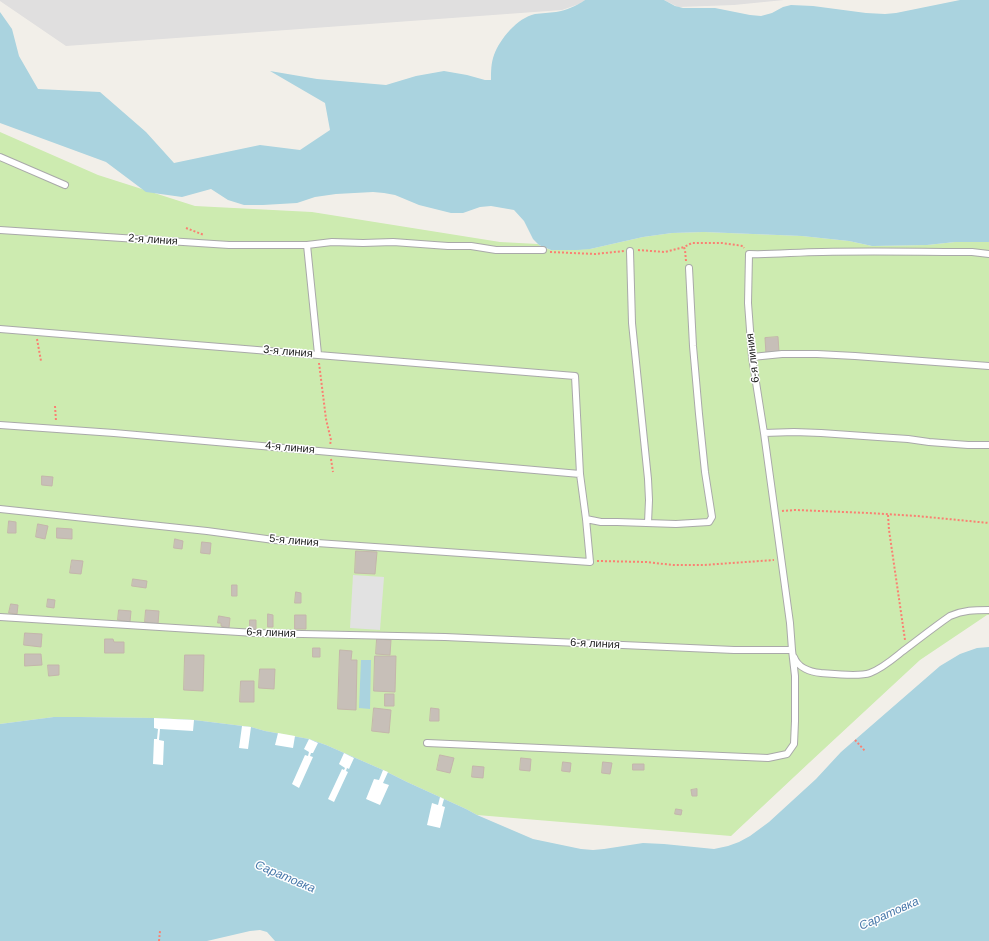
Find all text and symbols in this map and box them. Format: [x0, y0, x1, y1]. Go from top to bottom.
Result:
street label: 2-я линия [128, 232, 178, 248]
street label: 6-я линия [743, 333, 763, 383]
street label: 3-я линия [263, 343, 313, 361]
street label: 4-я линия [265, 439, 315, 457]
street label: 5-я линия [269, 532, 319, 550]
street label: 6-я линия [246, 626, 296, 640]
street label: 6-я линия [570, 636, 620, 652]
water label: Саратовка [253, 858, 317, 896]
water label: Саратовка [857, 894, 921, 934]

